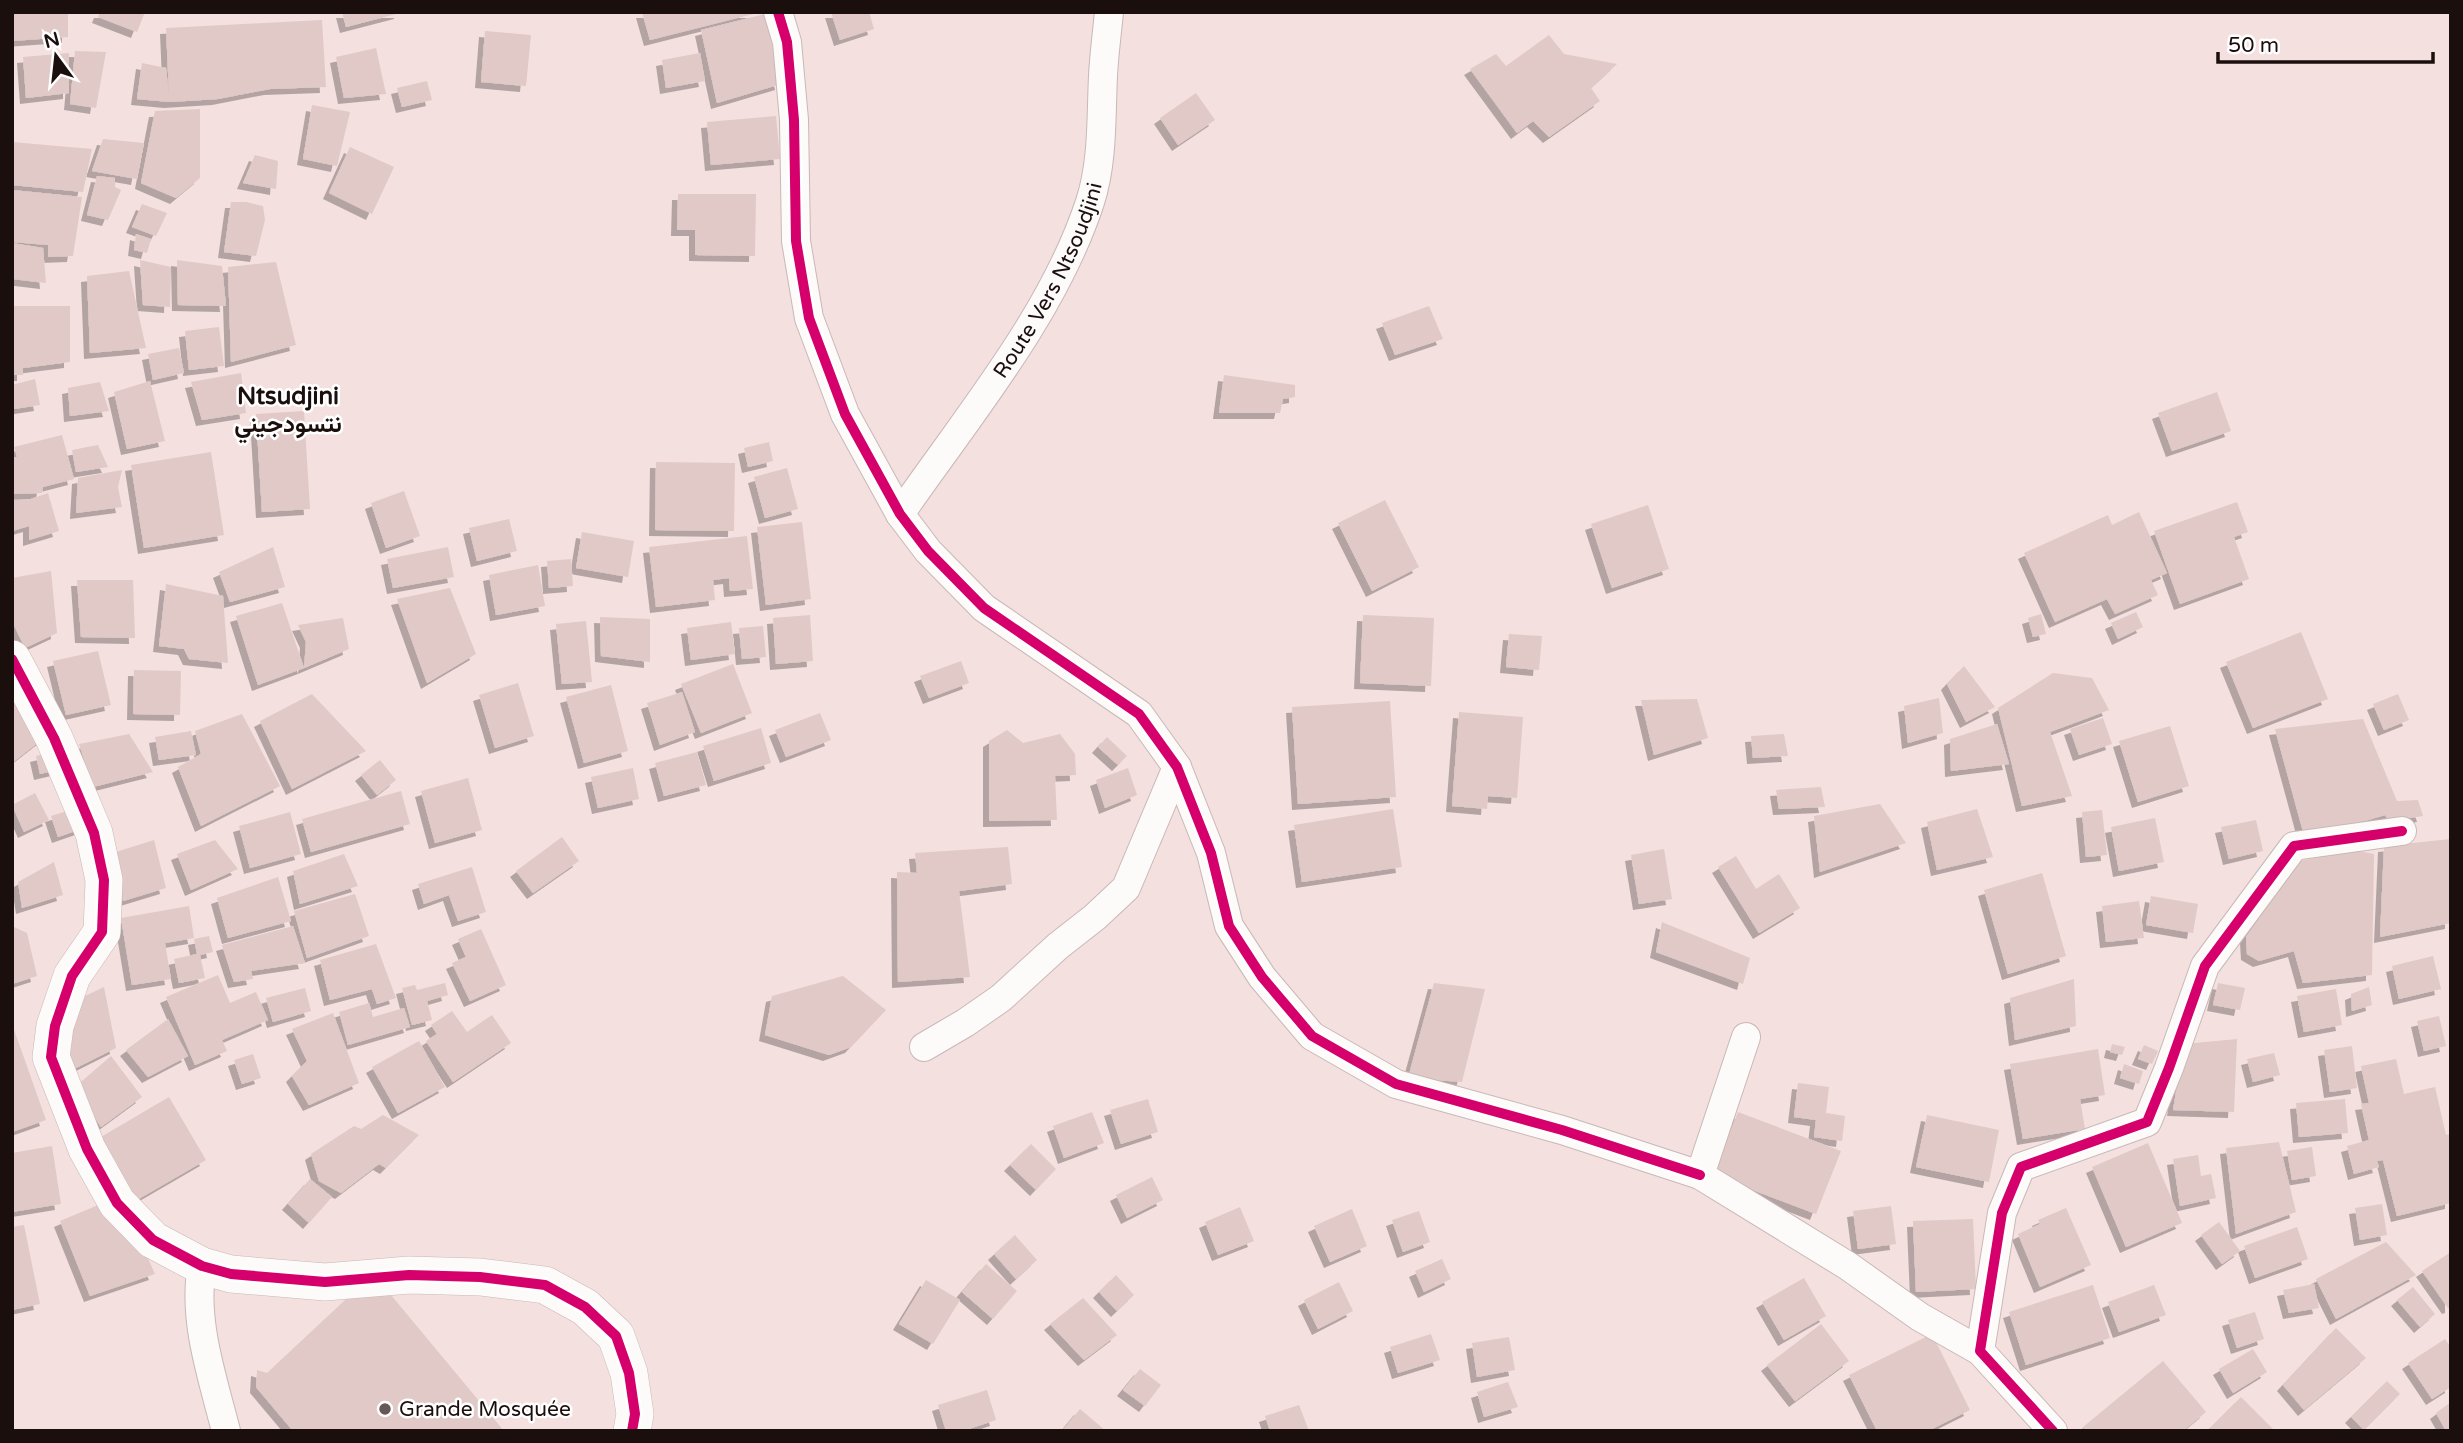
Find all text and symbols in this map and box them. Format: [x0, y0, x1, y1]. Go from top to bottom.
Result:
north arrow [21, 21, 91, 91]
scale bar [2218, 21, 2433, 65]
text: N [42, 28, 62, 53]
text: 50 m [2228, 33, 2279, 58]
street label: Route Vers Ntsoudjini [988, 180, 1107, 383]
district label: Ntsudjini نتسودجيني [234, 382, 342, 444]
place label: Grande Mosquée [399, 1397, 571, 1422]
marker: Grande Mosquée [377, 1401, 393, 1417]

